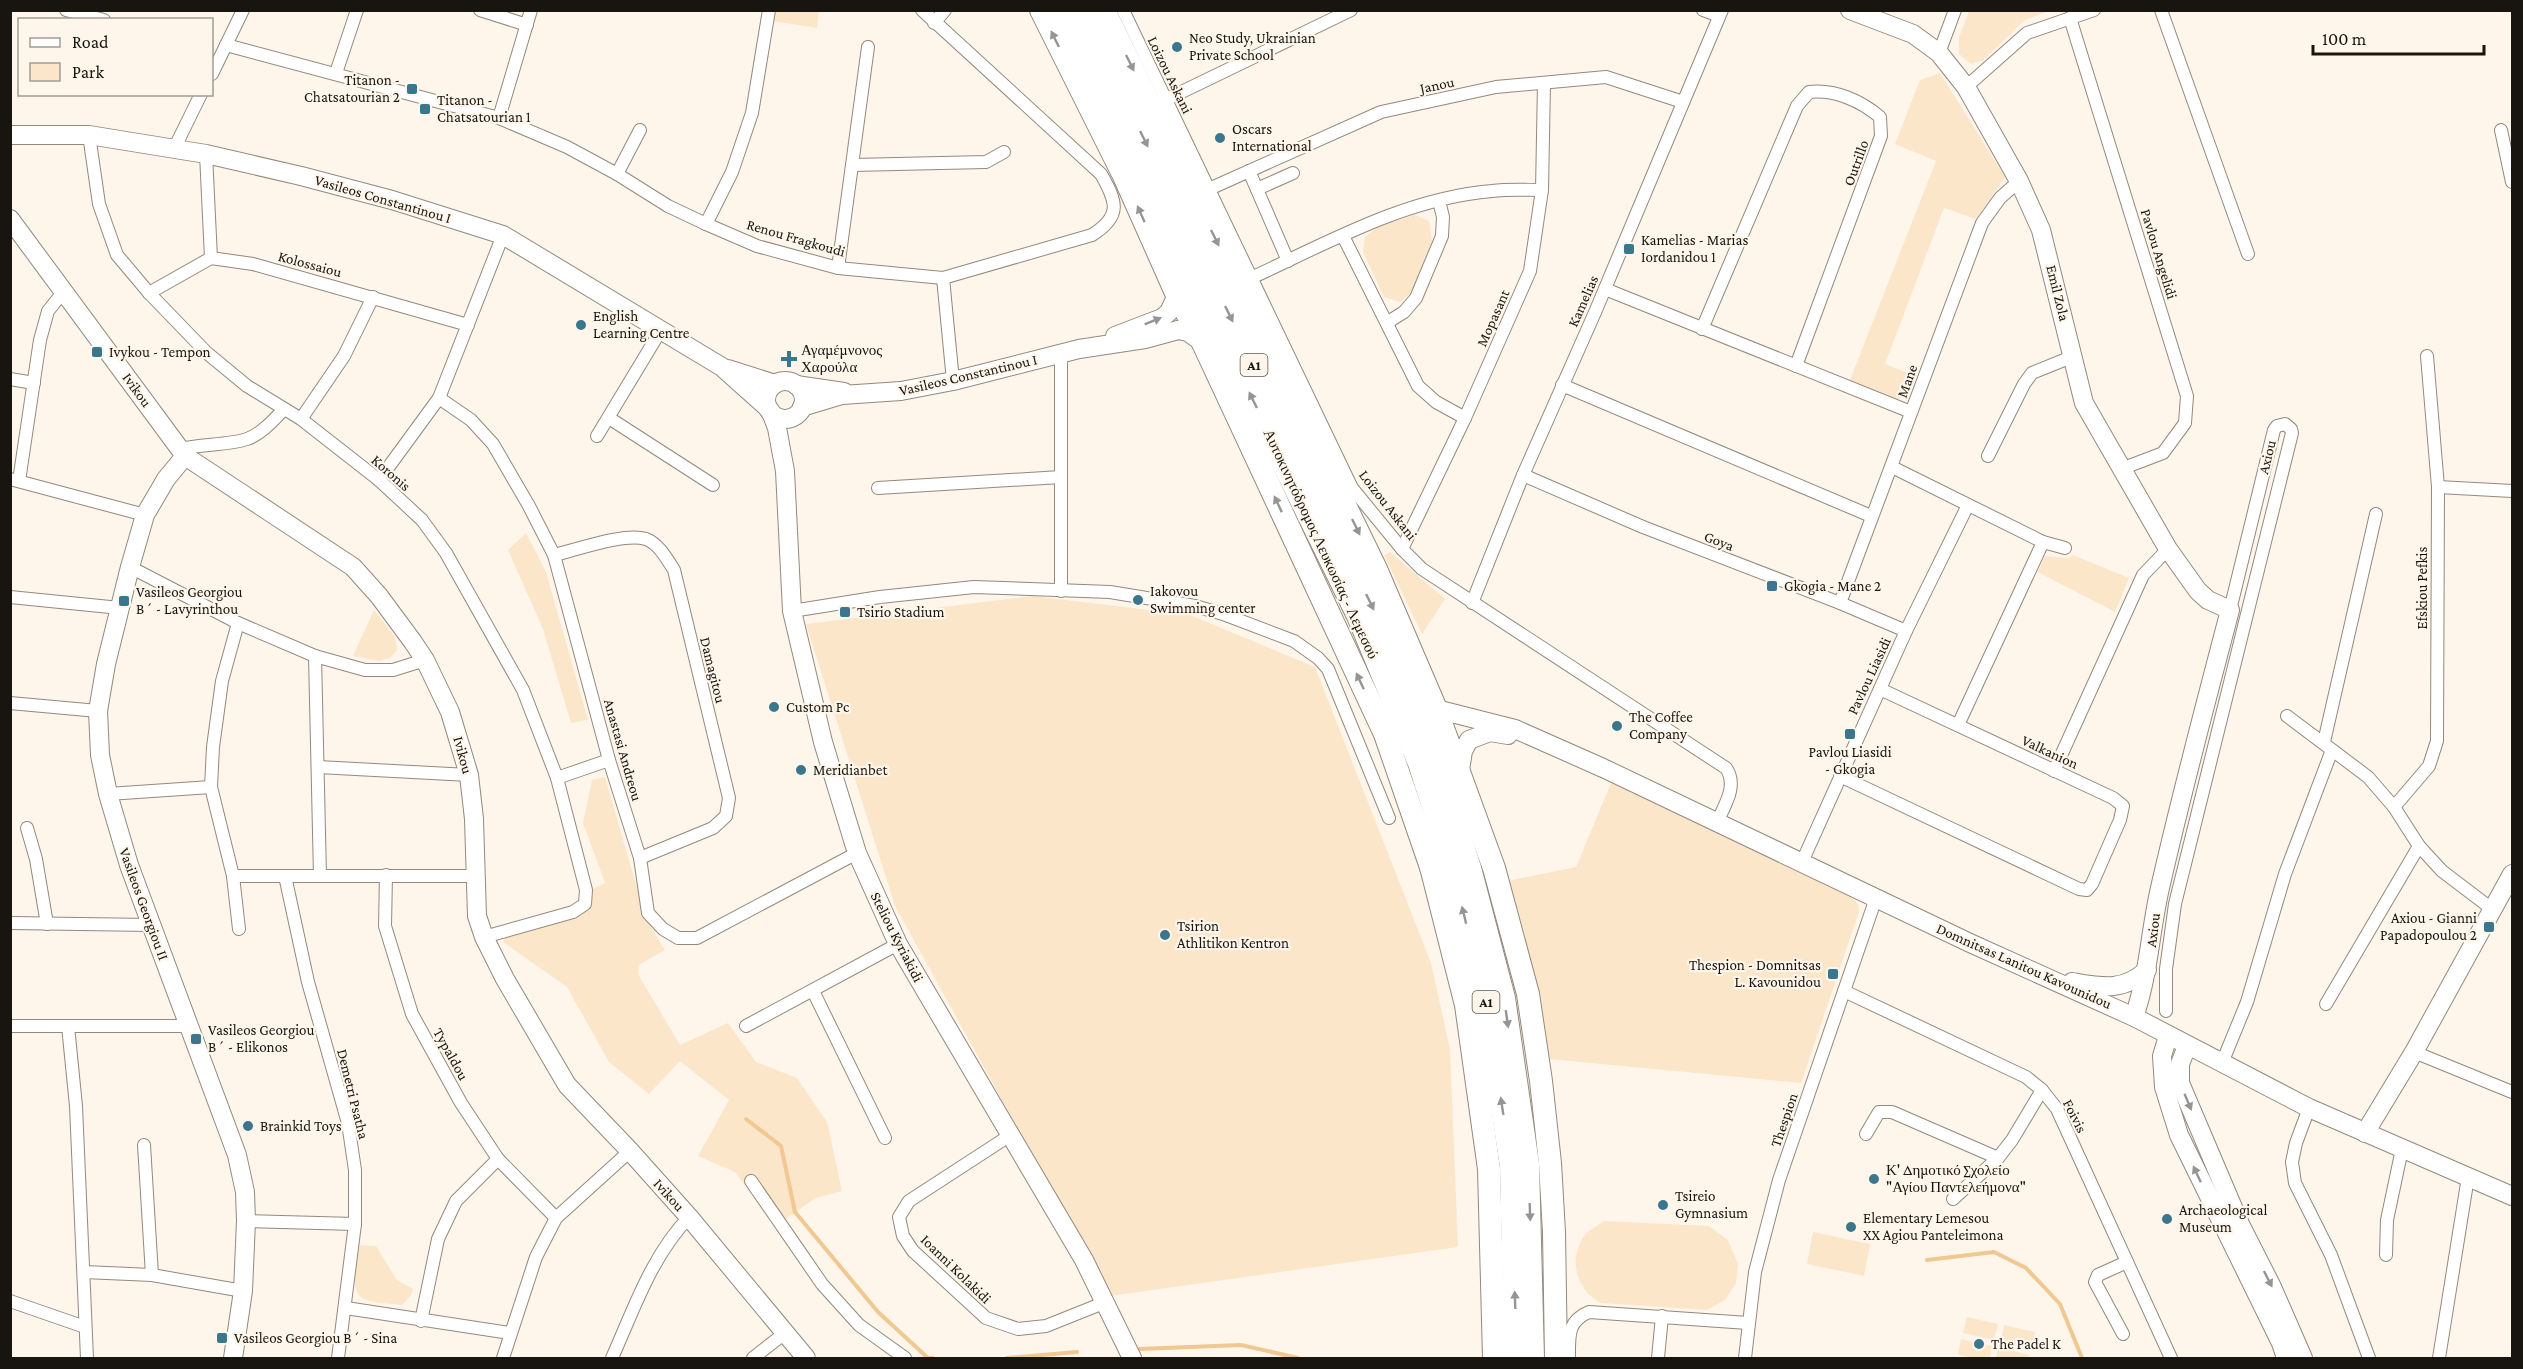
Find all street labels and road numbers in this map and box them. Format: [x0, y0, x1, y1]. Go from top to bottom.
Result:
street label: Loizou Askani [1144, 34, 1196, 116]
street label: Janou [1416, 74, 1456, 98]
street label: Outrillo [1840, 138, 1872, 188]
street label: Vasileos Constantinou I [313, 172, 453, 226]
street label: Pavlou Angelidi [2137, 207, 2180, 301]
street label: Renou Fragkoudi [745, 216, 847, 261]
street label: Kolossaiou [276, 248, 344, 280]
street label: Emil Zola [2043, 263, 2073, 323]
street label: Kamelias [1565, 273, 1601, 329]
street label: Mopasant [1473, 286, 1514, 349]
street label: Vasileos Constantinou I [897, 351, 1039, 399]
road number: A1 [1240, 354, 1268, 376]
street label: Mane [1894, 362, 1920, 400]
street label: Ivikou [119, 370, 155, 410]
street label: Αυτοκινητόδρομος Λευκωσίας - Λεμεσού [1260, 427, 1381, 662]
street label: Axiou [2255, 438, 2279, 476]
street label: Koronis [368, 452, 414, 494]
street label: Loizou Askani [1356, 467, 1420, 543]
street label: Goya [1701, 528, 1736, 555]
street label: Efskiou Pefkis [2414, 546, 2430, 629]
street label: Damagitou [696, 635, 729, 705]
street label: Pavlou Liasidi [1844, 635, 1894, 717]
street label: Anastasi Andreou [601, 697, 645, 803]
street label: Valkanion [2019, 732, 2081, 772]
street label: Ivikou [450, 735, 476, 775]
street label: Vasileos Georgiou II [115, 846, 172, 963]
street label: Steliou Kyriakidi [867, 889, 927, 985]
street label: Axiou [2143, 912, 2163, 948]
street label: Domnitsas Lanitou Kavounidou [1934, 920, 2114, 1012]
road number: A1 [1472, 991, 1500, 1013]
street label: Typaldou [429, 1025, 472, 1083]
street label: Demetri Psatha [334, 1047, 372, 1141]
street label: Thespion [1767, 1091, 1802, 1149]
street label: Foivis [2060, 1097, 2090, 1135]
street label: Ivikou [650, 1176, 688, 1214]
street label: Ioanni Kolakidi [918, 1231, 995, 1307]

